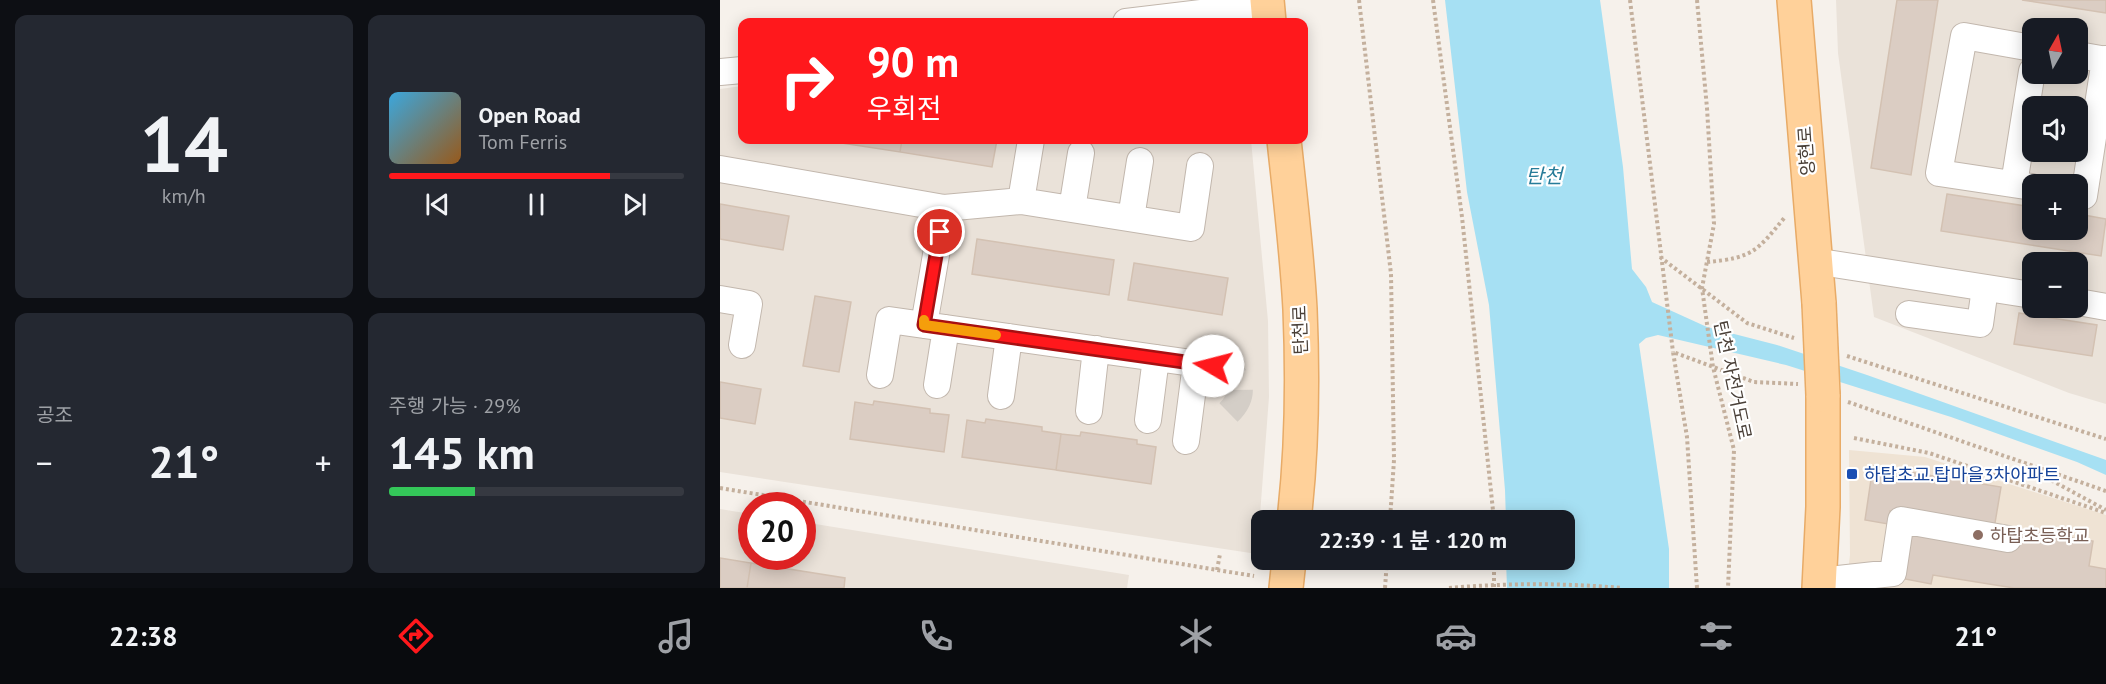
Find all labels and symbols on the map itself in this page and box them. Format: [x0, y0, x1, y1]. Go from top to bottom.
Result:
north arrow [2022, 18, 2088, 84]
street label: 양현로 [1793, 125, 1819, 177]
water label: 탄천 [1526, 163, 1565, 189]
pin [914, 206, 965, 257]
street label: 탄천로 [1288, 305, 1312, 355]
street label: 탄천 자전거도로 [1709, 319, 1757, 441]
position arrow [1181, 334, 1245, 398]
place label: 하탑초교.탑마을3차아파트 [1864, 463, 2060, 486]
marker: 하탑초교.탑마을3차아파트 [1845, 467, 1859, 481]
speed limit sign: 20 [738, 492, 816, 570]
place label: 하탑초등학교 [1990, 524, 2089, 547]
marker: 하탑초등학교 [1971, 528, 1985, 542]

